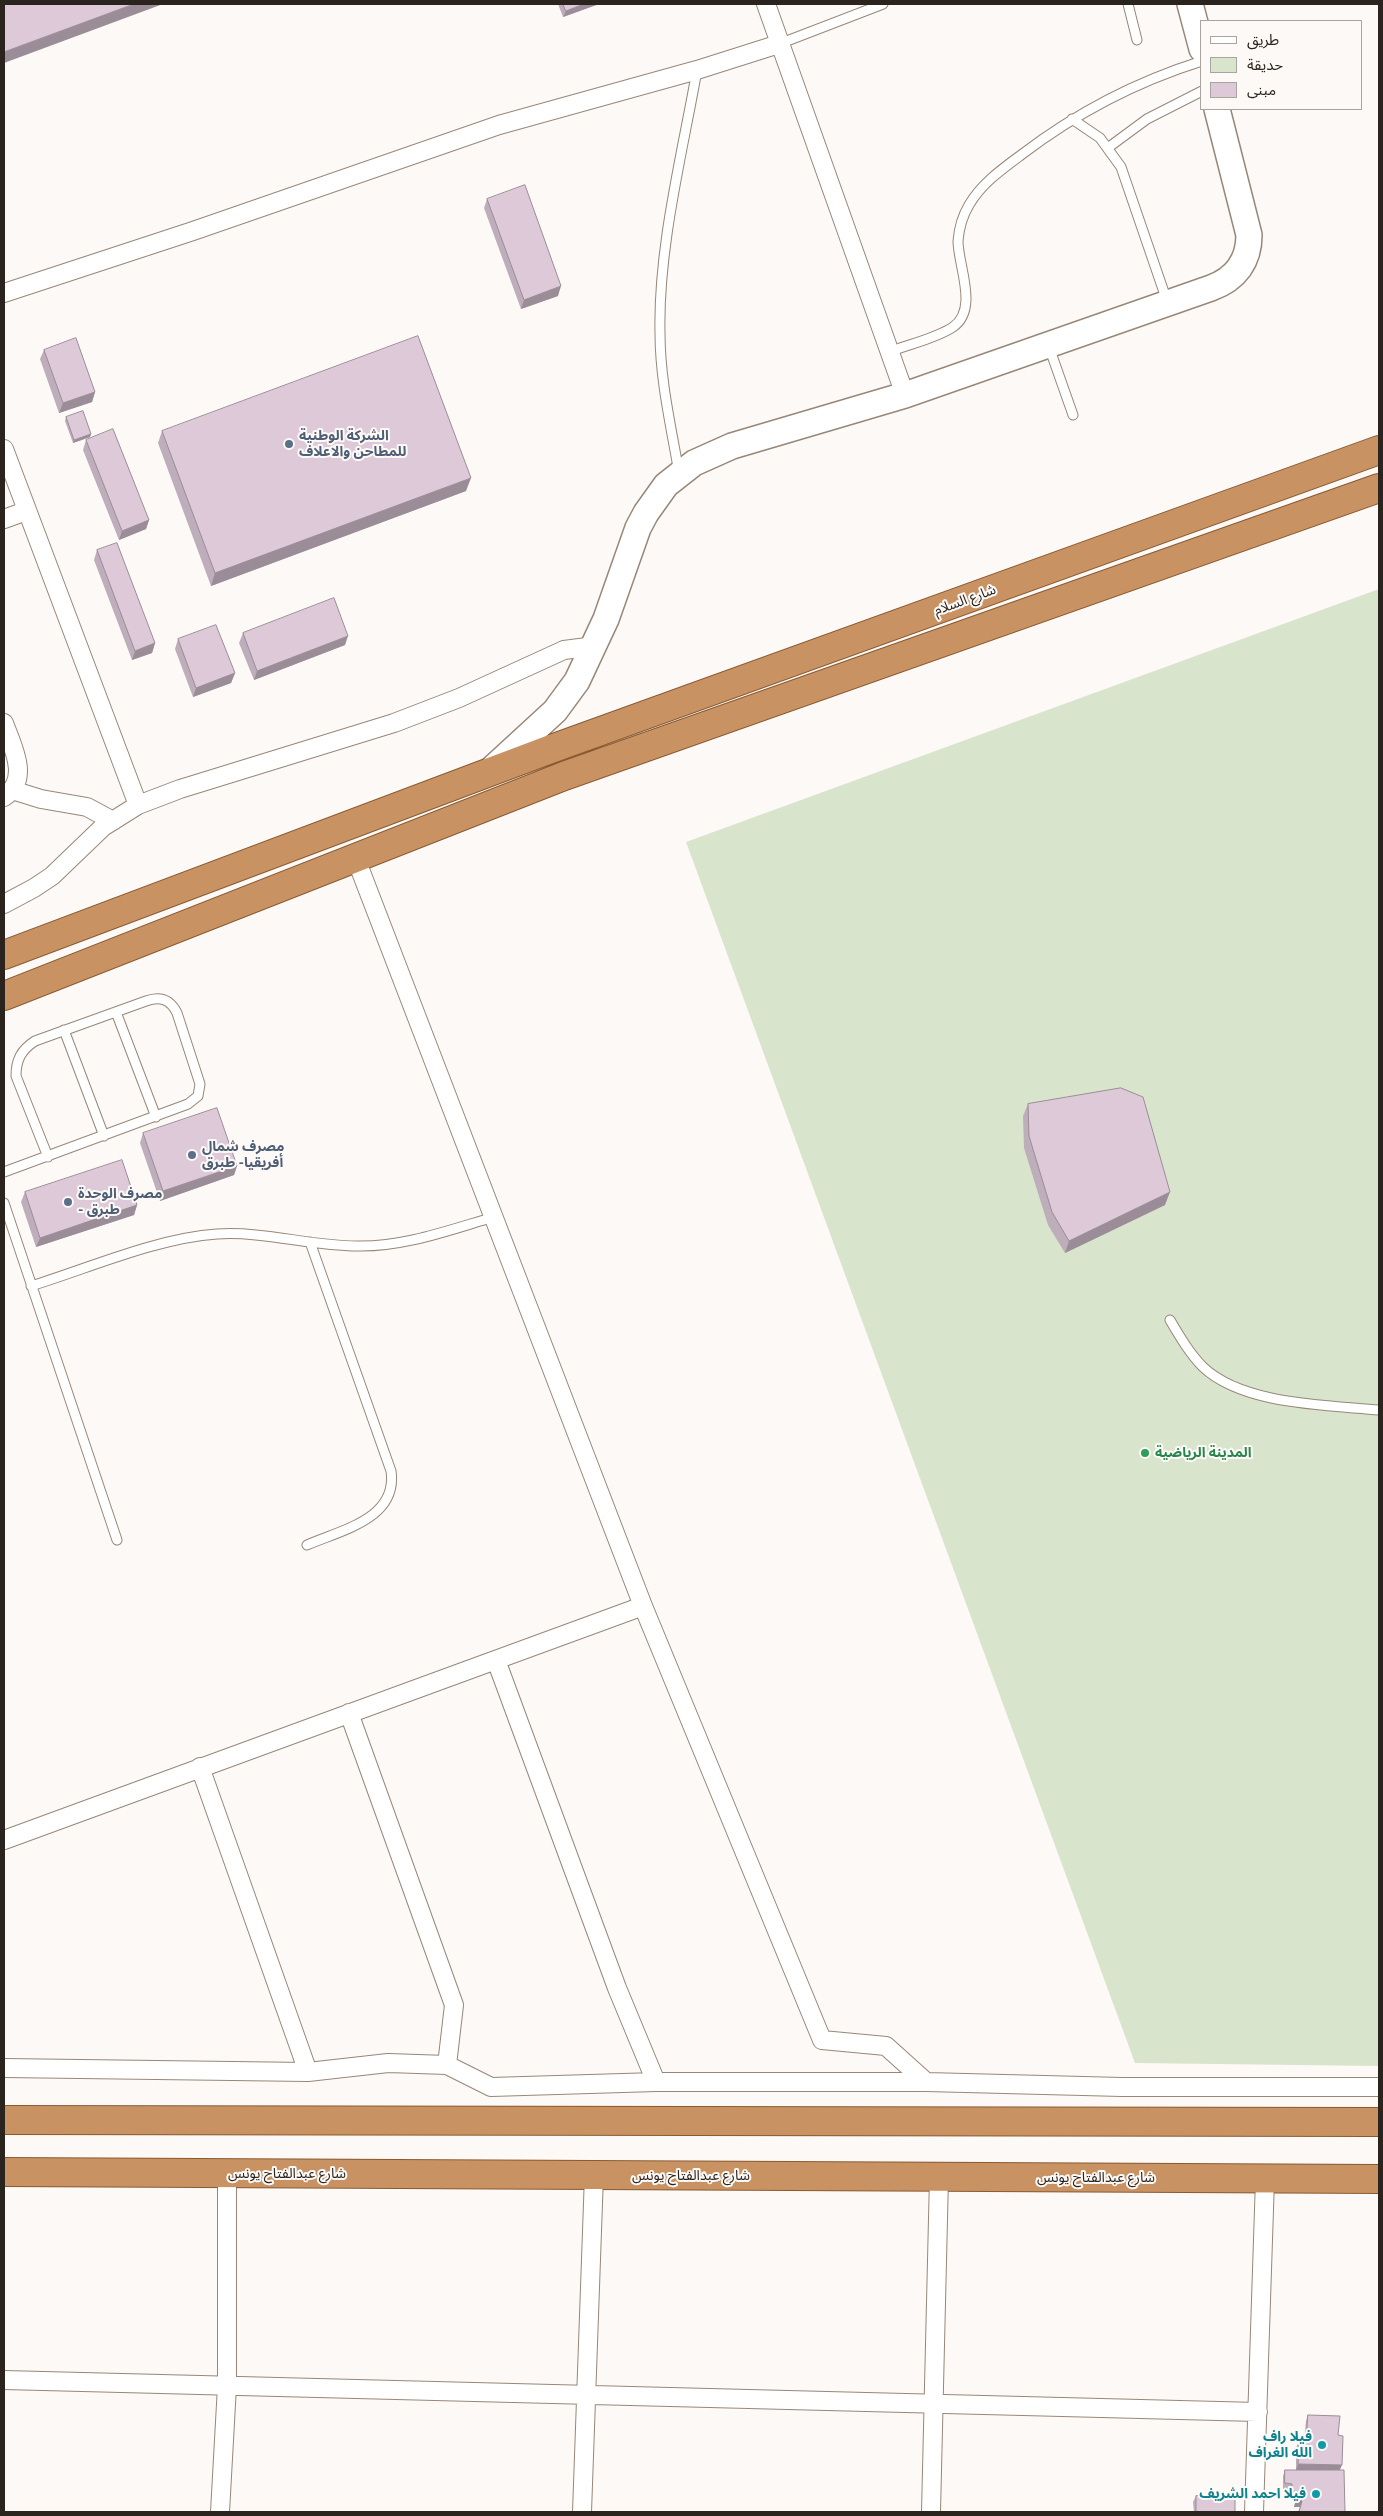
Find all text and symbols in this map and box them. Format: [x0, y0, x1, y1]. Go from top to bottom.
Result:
legend [1200, 20, 1363, 110]
text: طريق [1247, 31, 1279, 48]
text: حديقة [1247, 56, 1283, 73]
text: مبنى [1247, 81, 1276, 98]
place label: الشركة الوطنية للمطاحن والاعلاف [299, 428, 406, 461]
marker: الشركة الوطنية للمطاحن والاعلاف [283, 438, 295, 450]
street label: شارع السلام [932, 581, 998, 619]
place label: مصرف شمال أفريقيا- طبرق [202, 1139, 284, 1172]
marker: مصرف شمال أفريقيا- طبرق [186, 1149, 198, 1161]
place label: مصرف الوحدة - طبرق [78, 1186, 162, 1218]
marker: مصرف الوحدة - طبرق [62, 1196, 74, 1208]
place label: المدينة الرياضية [1155, 1445, 1252, 1461]
marker: المدينة الرياضية [1139, 1447, 1151, 1459]
street label: شارع عبدالفتاح يونس [228, 2166, 346, 2182]
street label: شارع عبدالفتاح يونس [632, 2168, 750, 2184]
street label: شارع عبدالفتاح يونس [1037, 2170, 1155, 2186]
place label: فيلا راف الله الغراف [1248, 2429, 1312, 2462]
marker: فيلا راف الله الغراف [1316, 2439, 1328, 2451]
place label: فيلا احمد الشريف [1199, 2486, 1306, 2502]
marker: فيلا احمد الشريف [1310, 2488, 1322, 2500]

